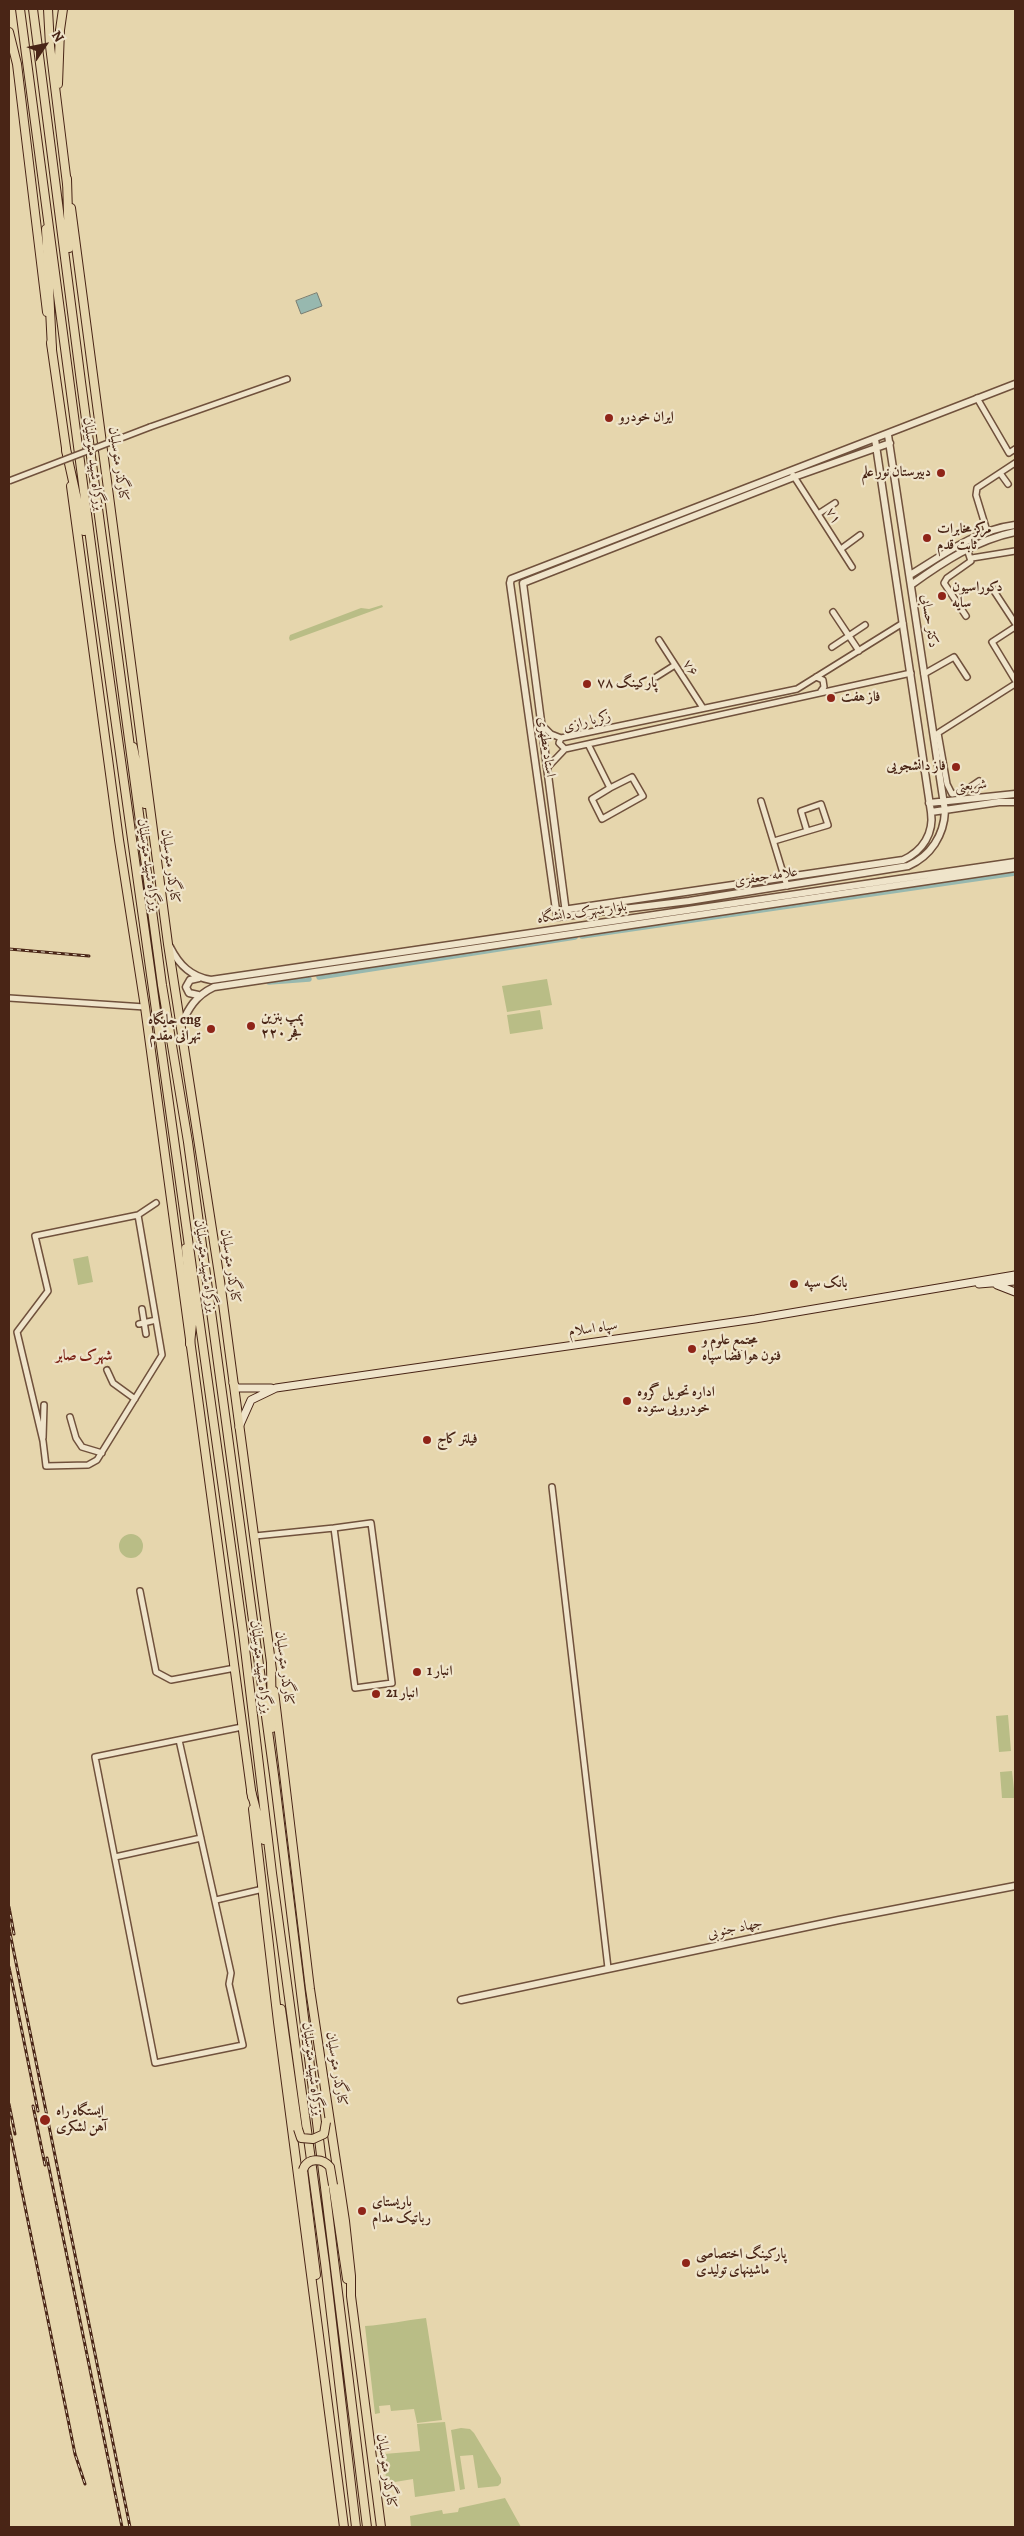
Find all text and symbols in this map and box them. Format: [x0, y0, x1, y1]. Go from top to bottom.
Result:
north arrow [20, 20, 70, 70]
text: N [47, 27, 69, 46]
place label: ایران خودرو [619, 410, 674, 426]
marker: ایران خودرو [603, 412, 615, 424]
street label: بزرگراه شهید متوسلیان [79, 416, 107, 512]
street label: کنارگذر متوسلیان [104, 426, 132, 502]
place label: دبیرستان نور علم [862, 465, 931, 481]
marker: دبیرستان نور علم [935, 467, 947, 479]
street label: ۷۱ [821, 505, 845, 527]
place label: مرکز مخابرات ثابت قدم [937, 522, 992, 554]
marker: مرکز مخابرات ثابت قدم [921, 532, 933, 544]
place label: دکوراسیون سایه [952, 580, 1002, 612]
marker: دکوراسیون سایه [936, 590, 948, 602]
street label: دکتر حسابی [916, 593, 942, 649]
street label: ۷۶ [678, 657, 702, 679]
place label: پارکینگ ۷۸ [597, 676, 657, 692]
marker: پارکینگ ۷۸ [581, 678, 593, 690]
place label: فاز هفت [841, 690, 880, 706]
marker: فاز هفت [825, 692, 837, 704]
street label: زکریا رازی [561, 708, 613, 736]
street label: استاد مطهری [533, 716, 559, 778]
place label: فاز دانشجویی [887, 759, 946, 775]
marker: فاز دانشجویی [950, 761, 962, 773]
street label: شریعتی [954, 776, 988, 796]
street label: بزرگراه شهید متوسلیان [133, 817, 163, 913]
street label: کنارگذر متوسلیان [157, 828, 183, 904]
street label: علامه جعفری [733, 864, 799, 890]
street label: بلوار شهرک دانشگاه [536, 898, 628, 928]
place label: پمپ بنزین ۲۲۰ فجر [261, 1010, 303, 1042]
place label: جایگاه cng تهرانی مقدم [148, 1013, 201, 1046]
marker: پمپ بنزین ۲۲۰ فجر [245, 1020, 257, 1032]
marker: جایگاه cng تهرانی مقدم [205, 1023, 217, 1035]
street label: بزرگراه شهید متوسلیان [190, 1218, 220, 1314]
street label: کنارگذر متوسلیان [216, 1228, 244, 1304]
place label: بانک سپه [804, 1276, 847, 1292]
marker: بانک سپه [788, 1278, 800, 1290]
street label: سپاه اسلام [567, 1317, 619, 1341]
place label: مجتمع علوم و فنون هوا فضا سپاه [702, 1333, 781, 1365]
marker: مجتمع علوم و فنون هوا فضا سپاه [686, 1343, 698, 1355]
district label: شهرک صابر [56, 1347, 112, 1365]
place label: اداره تحویل گروه خودرویی ستوده [637, 1385, 715, 1418]
marker: اداره تحویل گروه خودرویی ستوده [621, 1395, 633, 1407]
place label: فیلتر کاج [437, 1432, 478, 1448]
marker: فیلتر کاج [421, 1434, 433, 1446]
street label: بزرگراه شهید متوسلیان [246, 1619, 274, 1715]
street label: کنارگذر متوسلیان [271, 1630, 297, 1706]
place label: انبار 1 [427, 1664, 452, 1680]
marker: انبار 1 [411, 1666, 423, 1678]
place label: انبار 21 [386, 1686, 418, 1702]
marker: انبار 21 [370, 1688, 382, 1700]
street label: جهاد جنوبی [706, 1915, 764, 1943]
street label: بزرگراه شهید متوسلیان [298, 2021, 326, 2117]
street label: کنارگذر متوسلیان [322, 2031, 350, 2107]
place label: ایستگاه راه آهن لشکری [56, 2104, 107, 2136]
marker: ایستگاه راه آهن لشکری [38, 2113, 52, 2127]
place label: باریستای رباتیک مدام [372, 2195, 431, 2228]
marker: باریستای رباتیک مدام [356, 2205, 368, 2217]
place label: پارکینگ اختصاصی ماشینهای تولیدی [696, 2247, 786, 2280]
marker: پارکینگ اختصاصی ماشینهای تولیدی [680, 2257, 692, 2269]
street label: کنارگذر متوسلیان [372, 2433, 400, 2509]

